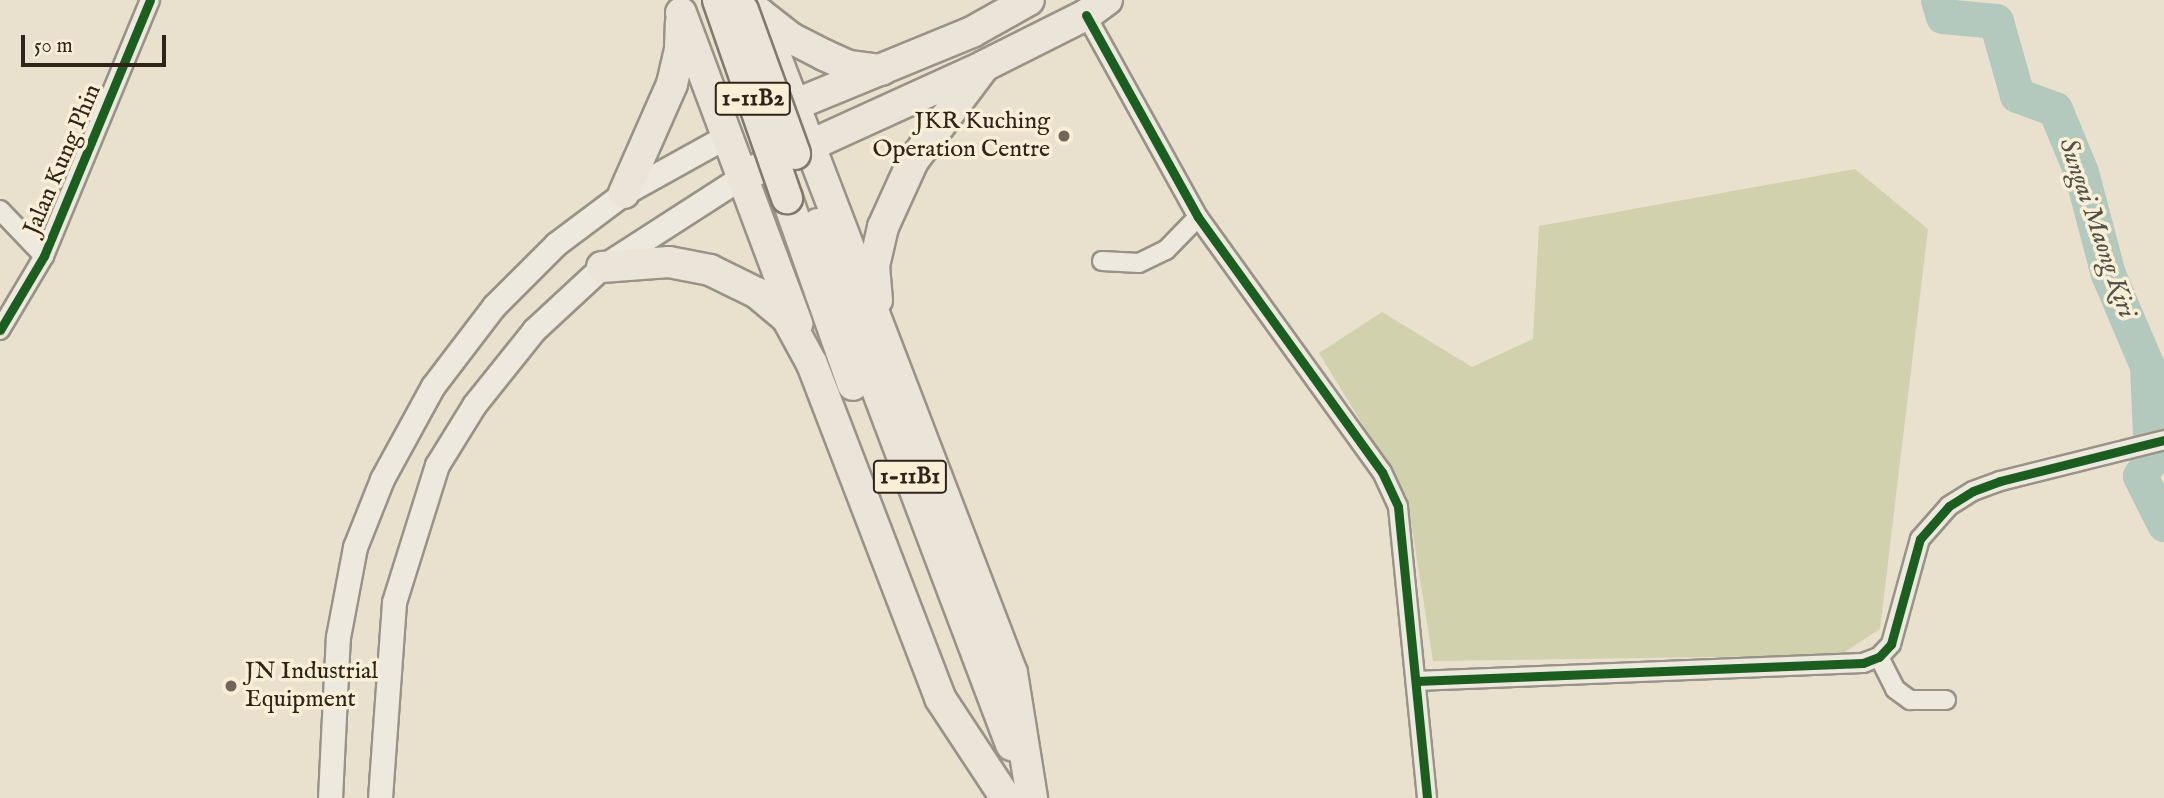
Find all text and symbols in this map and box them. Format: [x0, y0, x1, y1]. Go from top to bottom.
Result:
scale bar [24, 21, 170, 65]
text: 50 m [34, 33, 73, 60]
street label: Jalan Kung Phin [18, 80, 108, 240]
road number: 1-11B2 [714, 80, 792, 118]
place label: JKR Kuching Operation Centre [873, 108, 1050, 164]
marker: JKR Kuching Operation Centre [1056, 128, 1072, 144]
water label: Sungai Maong Kiri [2052, 134, 2142, 322]
road number: 1-11B1 [872, 457, 948, 496]
place label: JN Industrial Equipment [245, 658, 378, 714]
marker: JN Industrial Equipment [223, 678, 239, 694]

